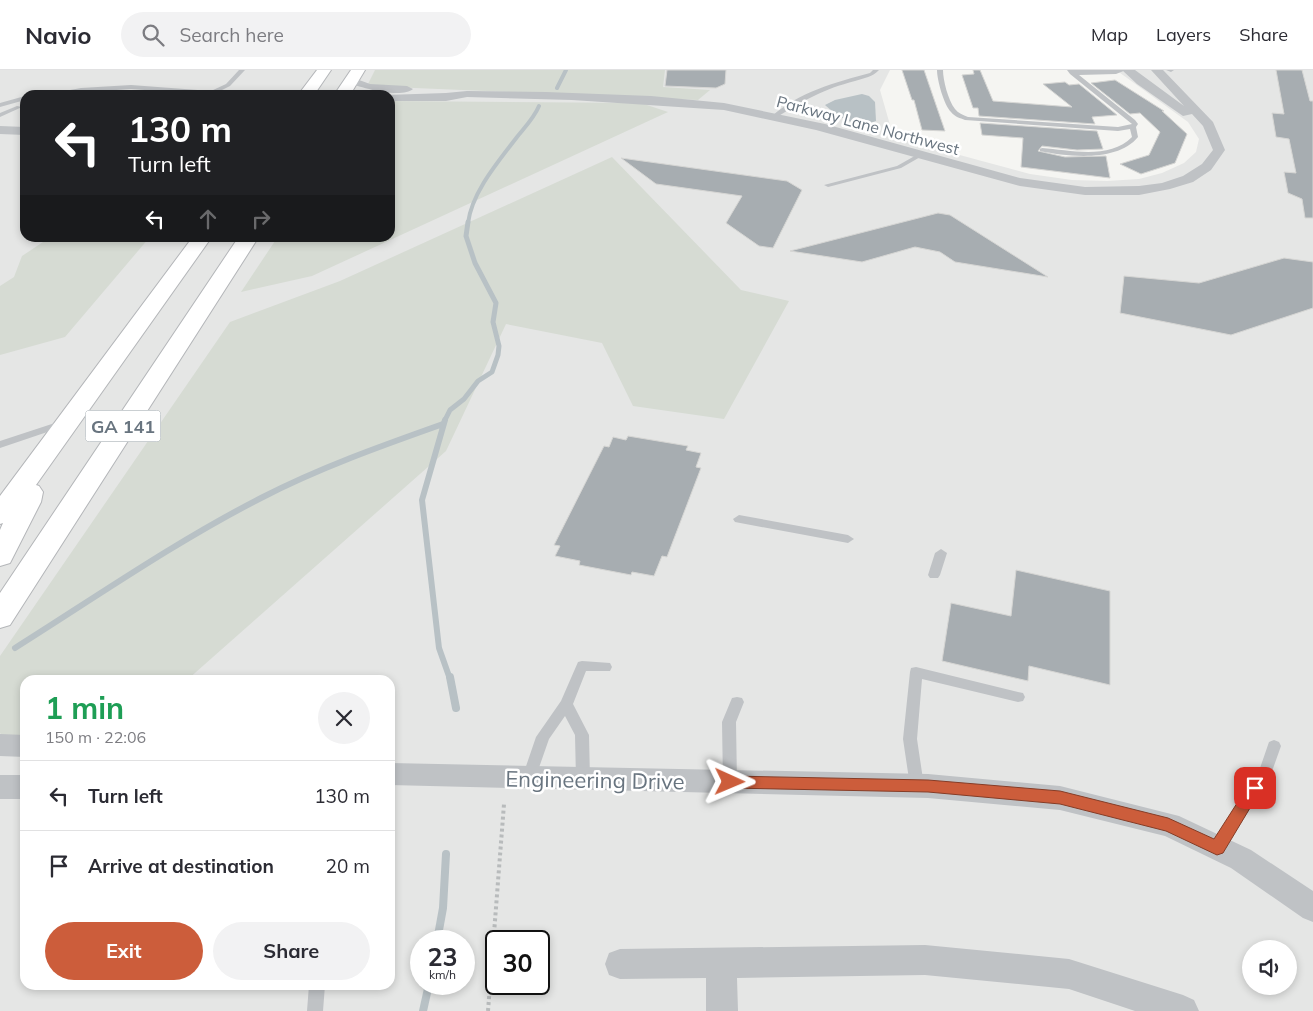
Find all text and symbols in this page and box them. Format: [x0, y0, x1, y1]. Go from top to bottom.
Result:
search box [121, 12, 471, 57]
text: Navio [25, 20, 91, 50]
icon: search [139, 21, 167, 49]
text: Search here [179, 23, 284, 47]
text: Map [1091, 23, 1128, 46]
text: Layers [1156, 23, 1211, 46]
text: Share [1239, 23, 1288, 46]
street label: Parkway Lane Northwest [775, 91, 962, 159]
text: 130 m [128, 107, 232, 151]
icon: left [45, 110, 110, 175]
text: Turn left [128, 150, 211, 178]
icon: left [141, 205, 169, 233]
icon: ahead [194, 205, 222, 233]
icon: right [247, 205, 275, 233]
road number: GA 141 [86, 411, 160, 442]
text: 1 min [45, 689, 124, 727]
button: close [318, 692, 370, 744]
text: 150 m · 22:06 [45, 727, 146, 747]
position arrow [703, 755, 755, 807]
street label: Engineering Drive [505, 764, 685, 796]
pin [1234, 767, 1276, 809]
icon: arrive [1241, 774, 1269, 802]
icon: left [45, 782, 73, 810]
text: Turn left [88, 784, 163, 808]
text: 130 m [314, 784, 370, 808]
icon: arrive [45, 852, 73, 880]
text: Arrive at destination [88, 854, 274, 878]
text: 20 m [326, 854, 370, 878]
button: Exit [45, 922, 203, 980]
button: Share [213, 922, 370, 980]
speed limit sign: 30 [485, 930, 550, 995]
map controls [1242, 940, 1297, 995]
button: sound [1242, 940, 1297, 995]
text: 23 [427, 941, 458, 972]
text: km/h [429, 967, 456, 982]

